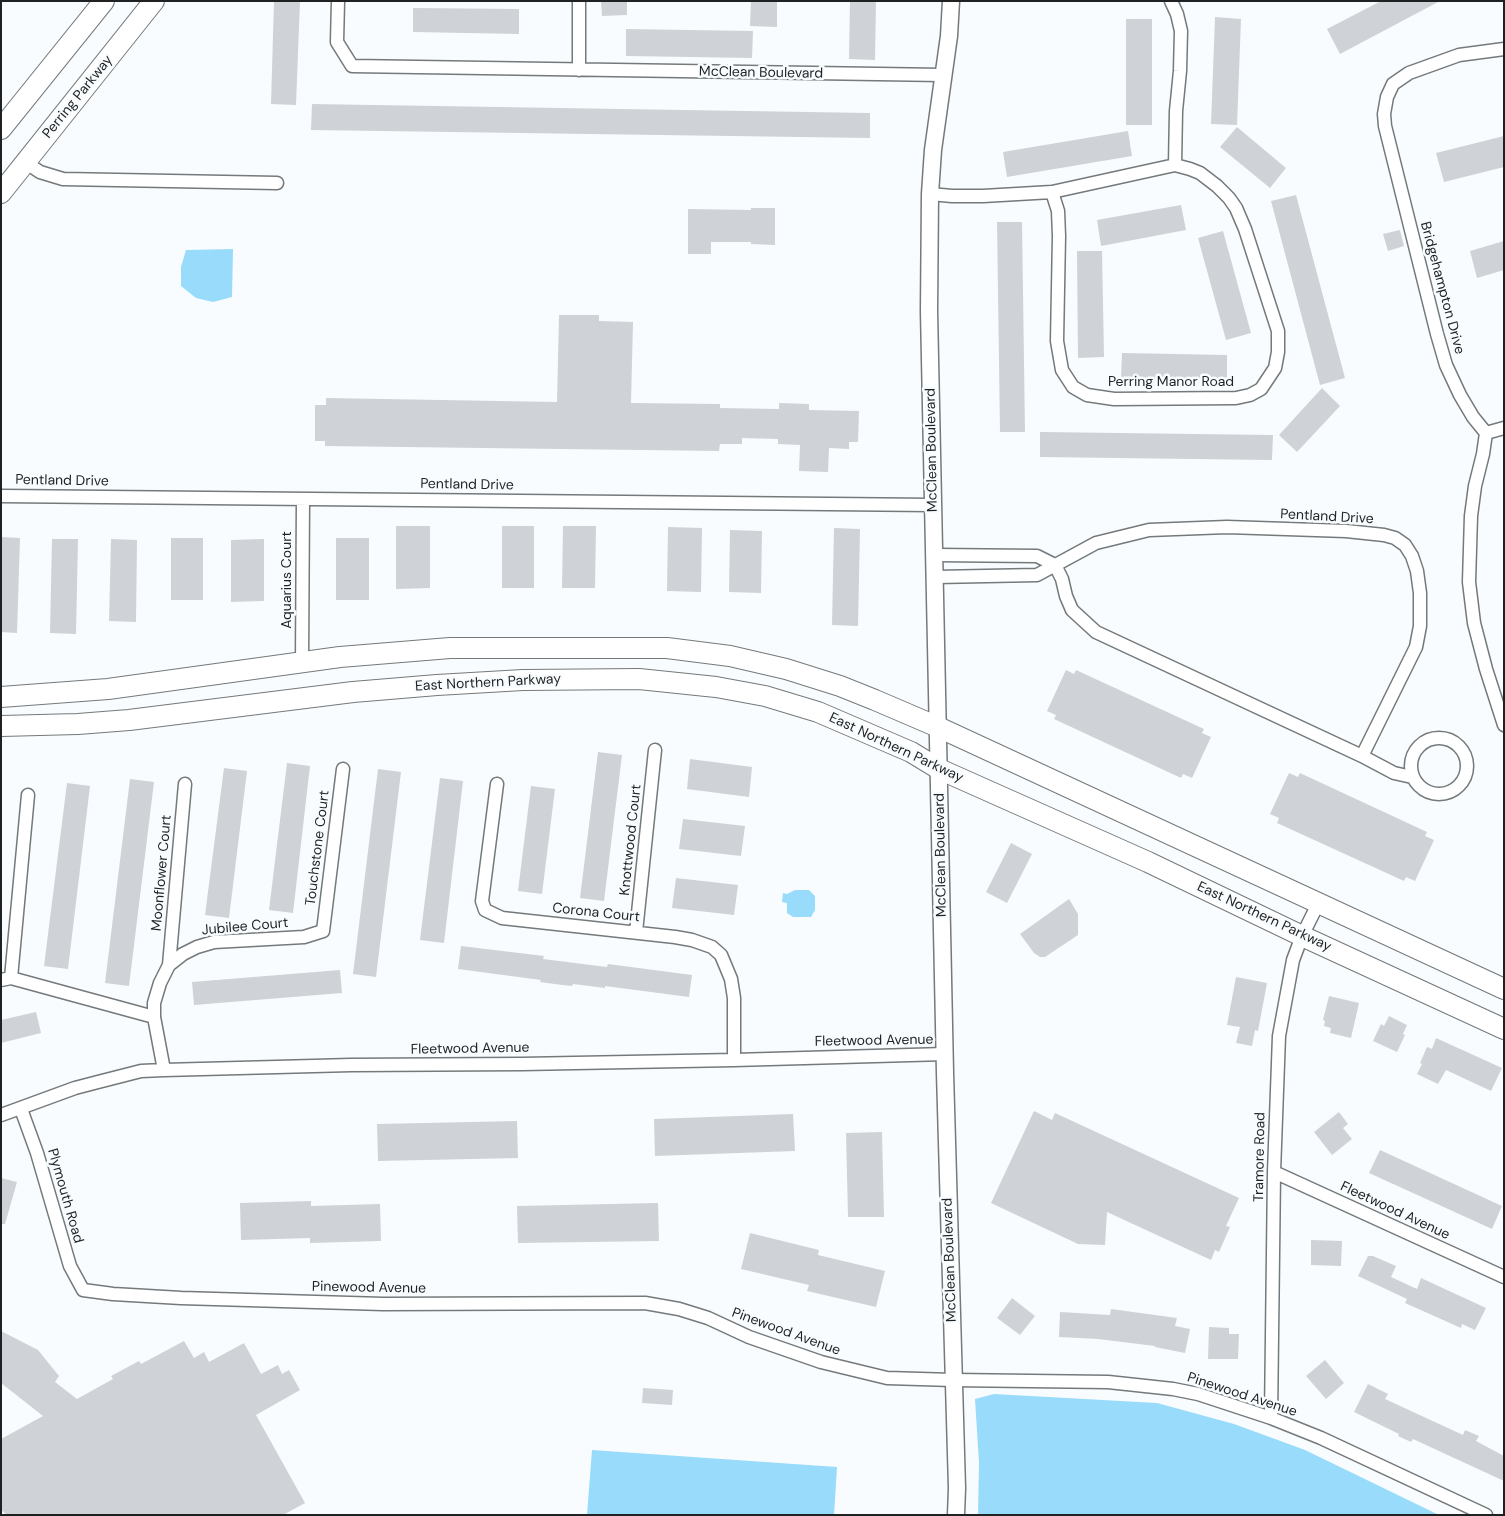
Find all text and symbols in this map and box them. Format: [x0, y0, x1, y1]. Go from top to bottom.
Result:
street label: Perring Parkway [39, 52, 117, 142]
street label: McClean Boulevard [699, 64, 823, 82]
street label: Bridgehampton Drive [1416, 220, 1468, 356]
street label: Perring Manor Road [1108, 374, 1234, 390]
street label: McClean Boulevard [923, 388, 941, 512]
street label: Pentland Drive [15, 472, 109, 490]
street label: Pentland Drive [420, 476, 514, 494]
street label: Pentland Drive [1280, 506, 1374, 528]
street label: Aquarius Court [279, 531, 295, 629]
street label: East Northern Parkway [415, 671, 561, 695]
street label: East Northern Parkway [826, 709, 966, 787]
street label: Knottwood Court [617, 784, 645, 896]
street label: Touchstone Court [303, 789, 333, 907]
street label: McClean Boulevard [932, 793, 950, 917]
street label: Moonflower Court [149, 814, 175, 932]
street label: East Northern Parkway [1194, 878, 1334, 956]
street label: Corona Court [551, 900, 641, 926]
street label: Jubilee Court [201, 915, 289, 939]
street label: Fleetwood Avenue [814, 1032, 934, 1050]
street label: Fleetwood Avenue [410, 1040, 530, 1058]
street label: Tramore Road [1251, 1112, 1269, 1202]
street label: Plymouth Road [43, 1147, 87, 1245]
street label: Fleetwood Avenue [1338, 1178, 1452, 1244]
street label: McClean Boulevard [939, 1198, 961, 1322]
street label: Pinewood Avenue [312, 1279, 426, 1297]
street label: Pinewood Avenue [729, 1305, 843, 1359]
street label: Pinewood Avenue [1185, 1369, 1299, 1421]

